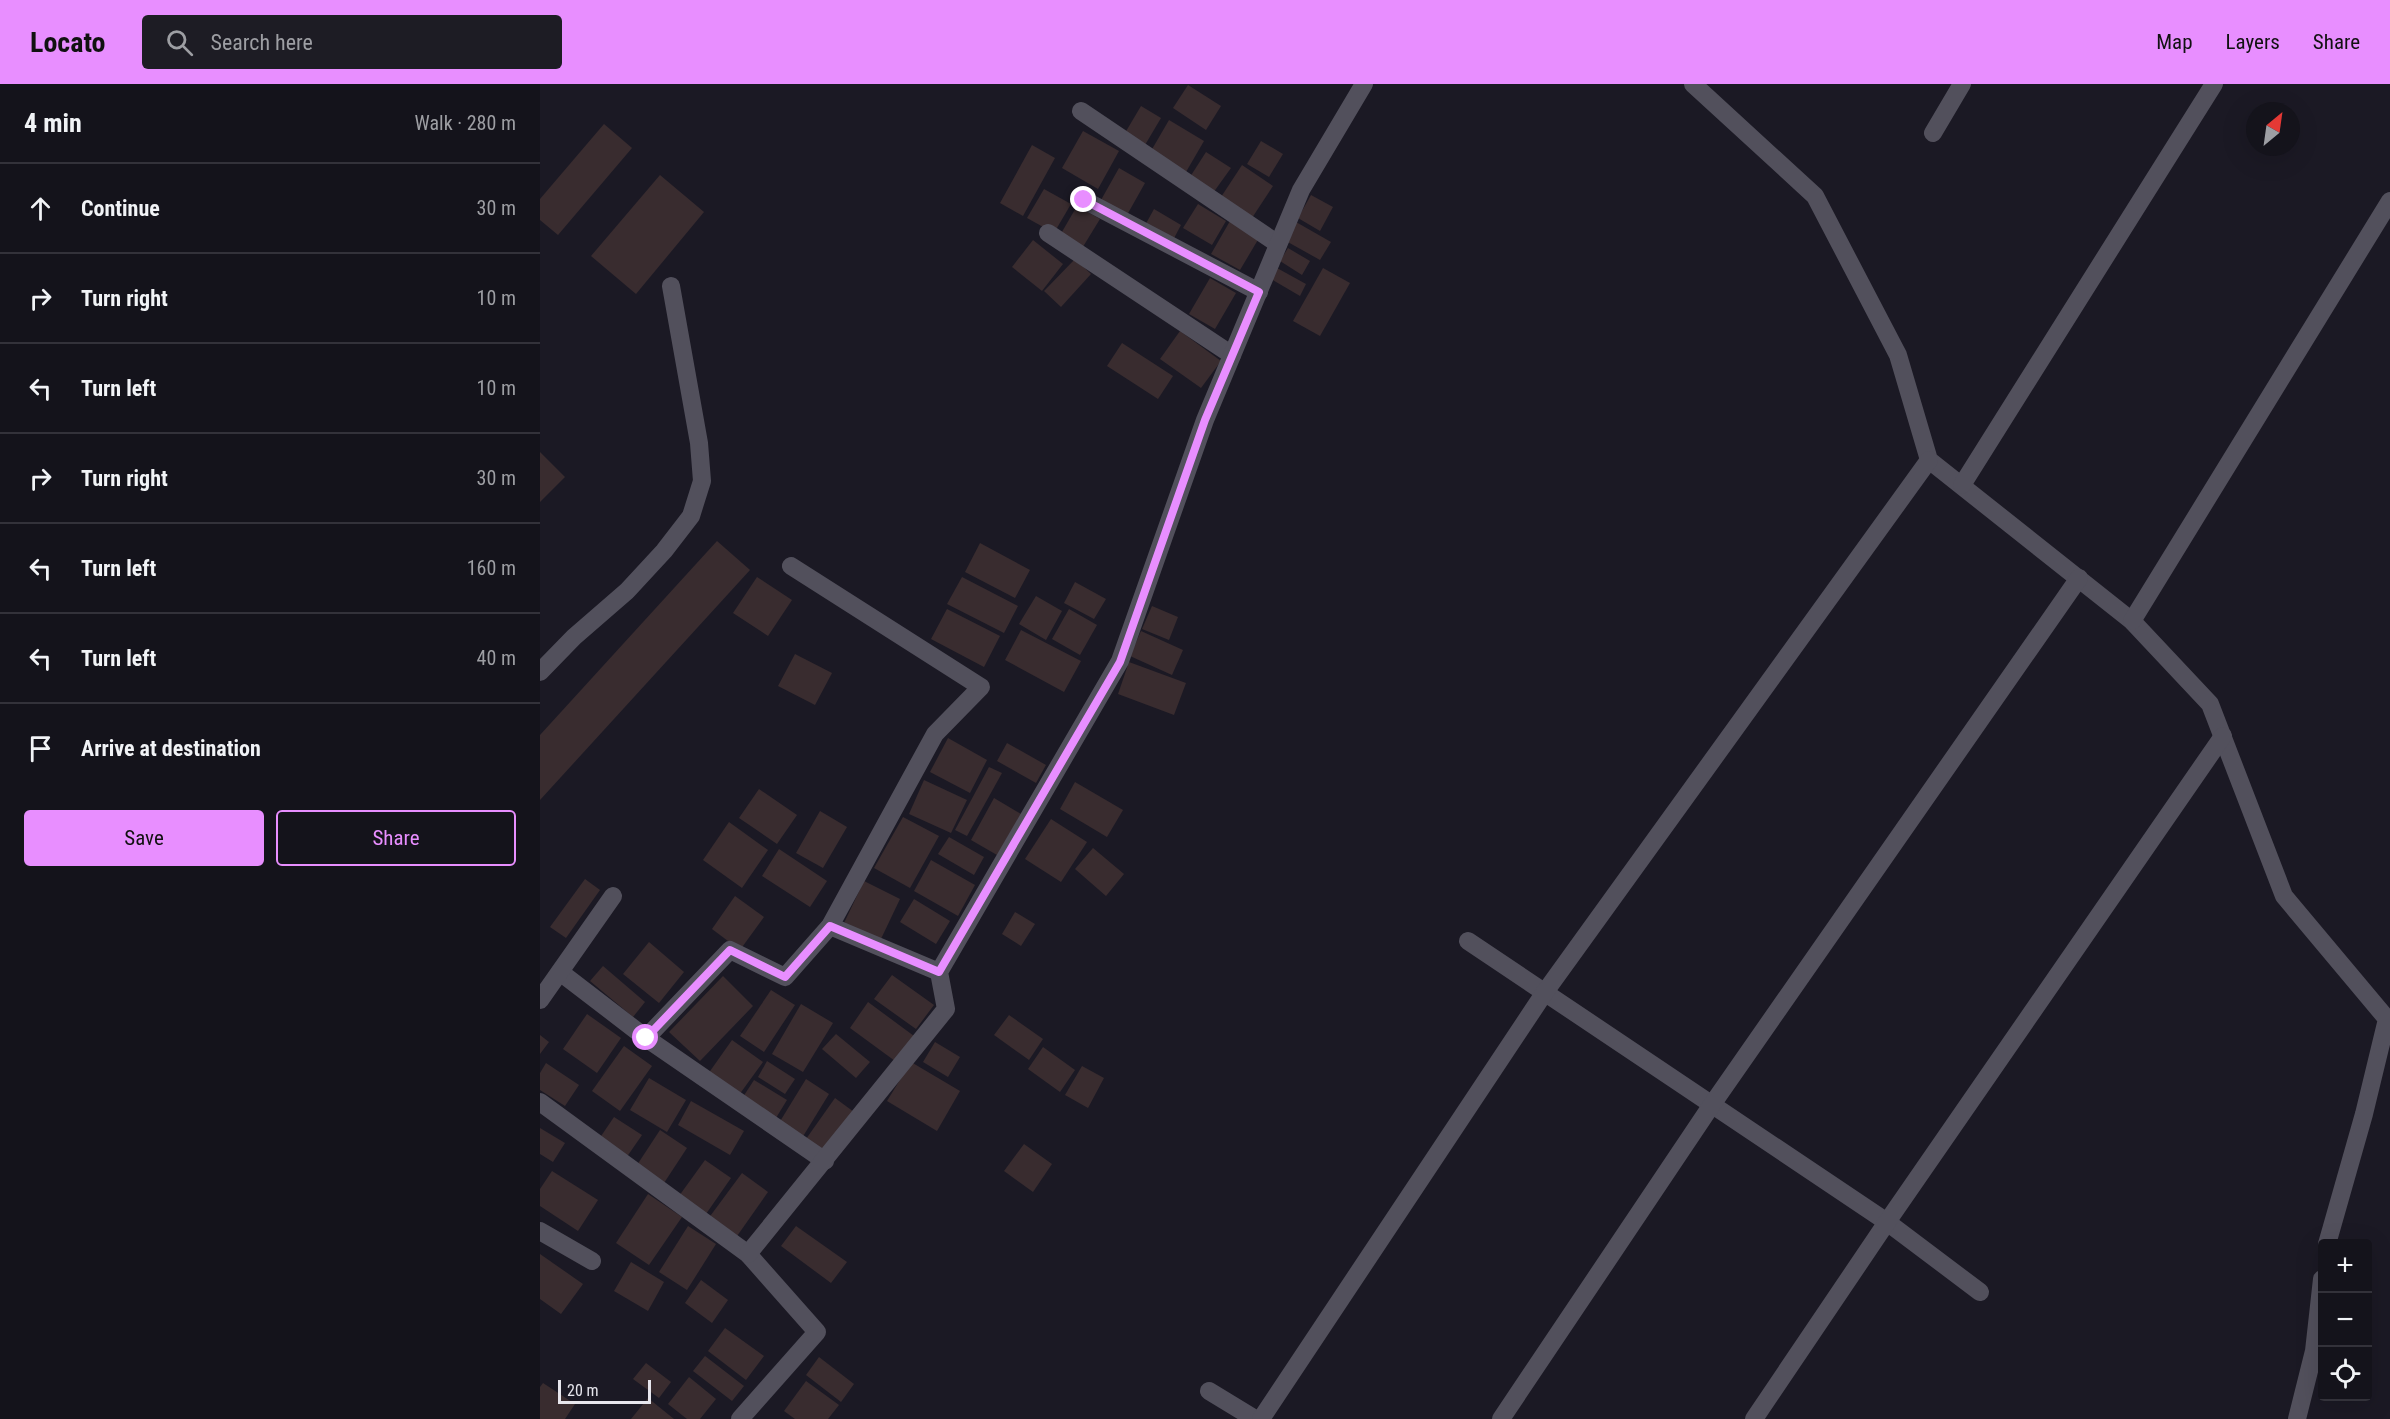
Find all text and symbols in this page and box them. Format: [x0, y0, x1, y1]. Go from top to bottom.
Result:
search box [142, 15, 562, 69]
text: Locato [30, 26, 106, 59]
icon: search [163, 26, 196, 59]
text: Search here [211, 30, 313, 55]
text: Map [2156, 30, 2193, 54]
text: Layers [2226, 30, 2280, 54]
text: Share [2313, 30, 2360, 54]
north arrow [2246, 102, 2300, 156]
text: 4 min [24, 108, 82, 138]
text: Walk · 280 m [415, 111, 516, 135]
route end [1070, 186, 1096, 212]
icon: ahead [24, 192, 57, 225]
text: Continue [81, 196, 160, 221]
text: 30 m [477, 196, 516, 220]
icon: right [24, 282, 57, 315]
text: Turn right [81, 286, 168, 311]
text: 10 m [477, 286, 516, 310]
icon: left [24, 372, 57, 405]
text: Turn left [81, 376, 156, 401]
text: 10 m [477, 376, 516, 400]
icon: right [24, 462, 57, 495]
text: Turn right [81, 466, 168, 491]
text: 30 m [477, 466, 516, 490]
icon: left [24, 552, 57, 585]
text: Turn left [81, 556, 156, 581]
text: 160 m [467, 556, 516, 580]
icon: left [24, 642, 57, 675]
text: Turn left [81, 646, 156, 671]
text: 40 m [477, 646, 516, 670]
icon: arrive [24, 732, 57, 765]
text: Arrive at destination [81, 736, 261, 761]
button: Save [24, 810, 264, 866]
button: Share [276, 810, 516, 866]
route start [632, 1024, 658, 1050]
map controls [2318, 1239, 2372, 1401]
button: + [2318, 1239, 2372, 1293]
button: − [2318, 1293, 2372, 1347]
button: locate [2318, 1347, 2372, 1401]
scale bar [558, 1377, 651, 1404]
text: 20 m [567, 1381, 599, 1400]

